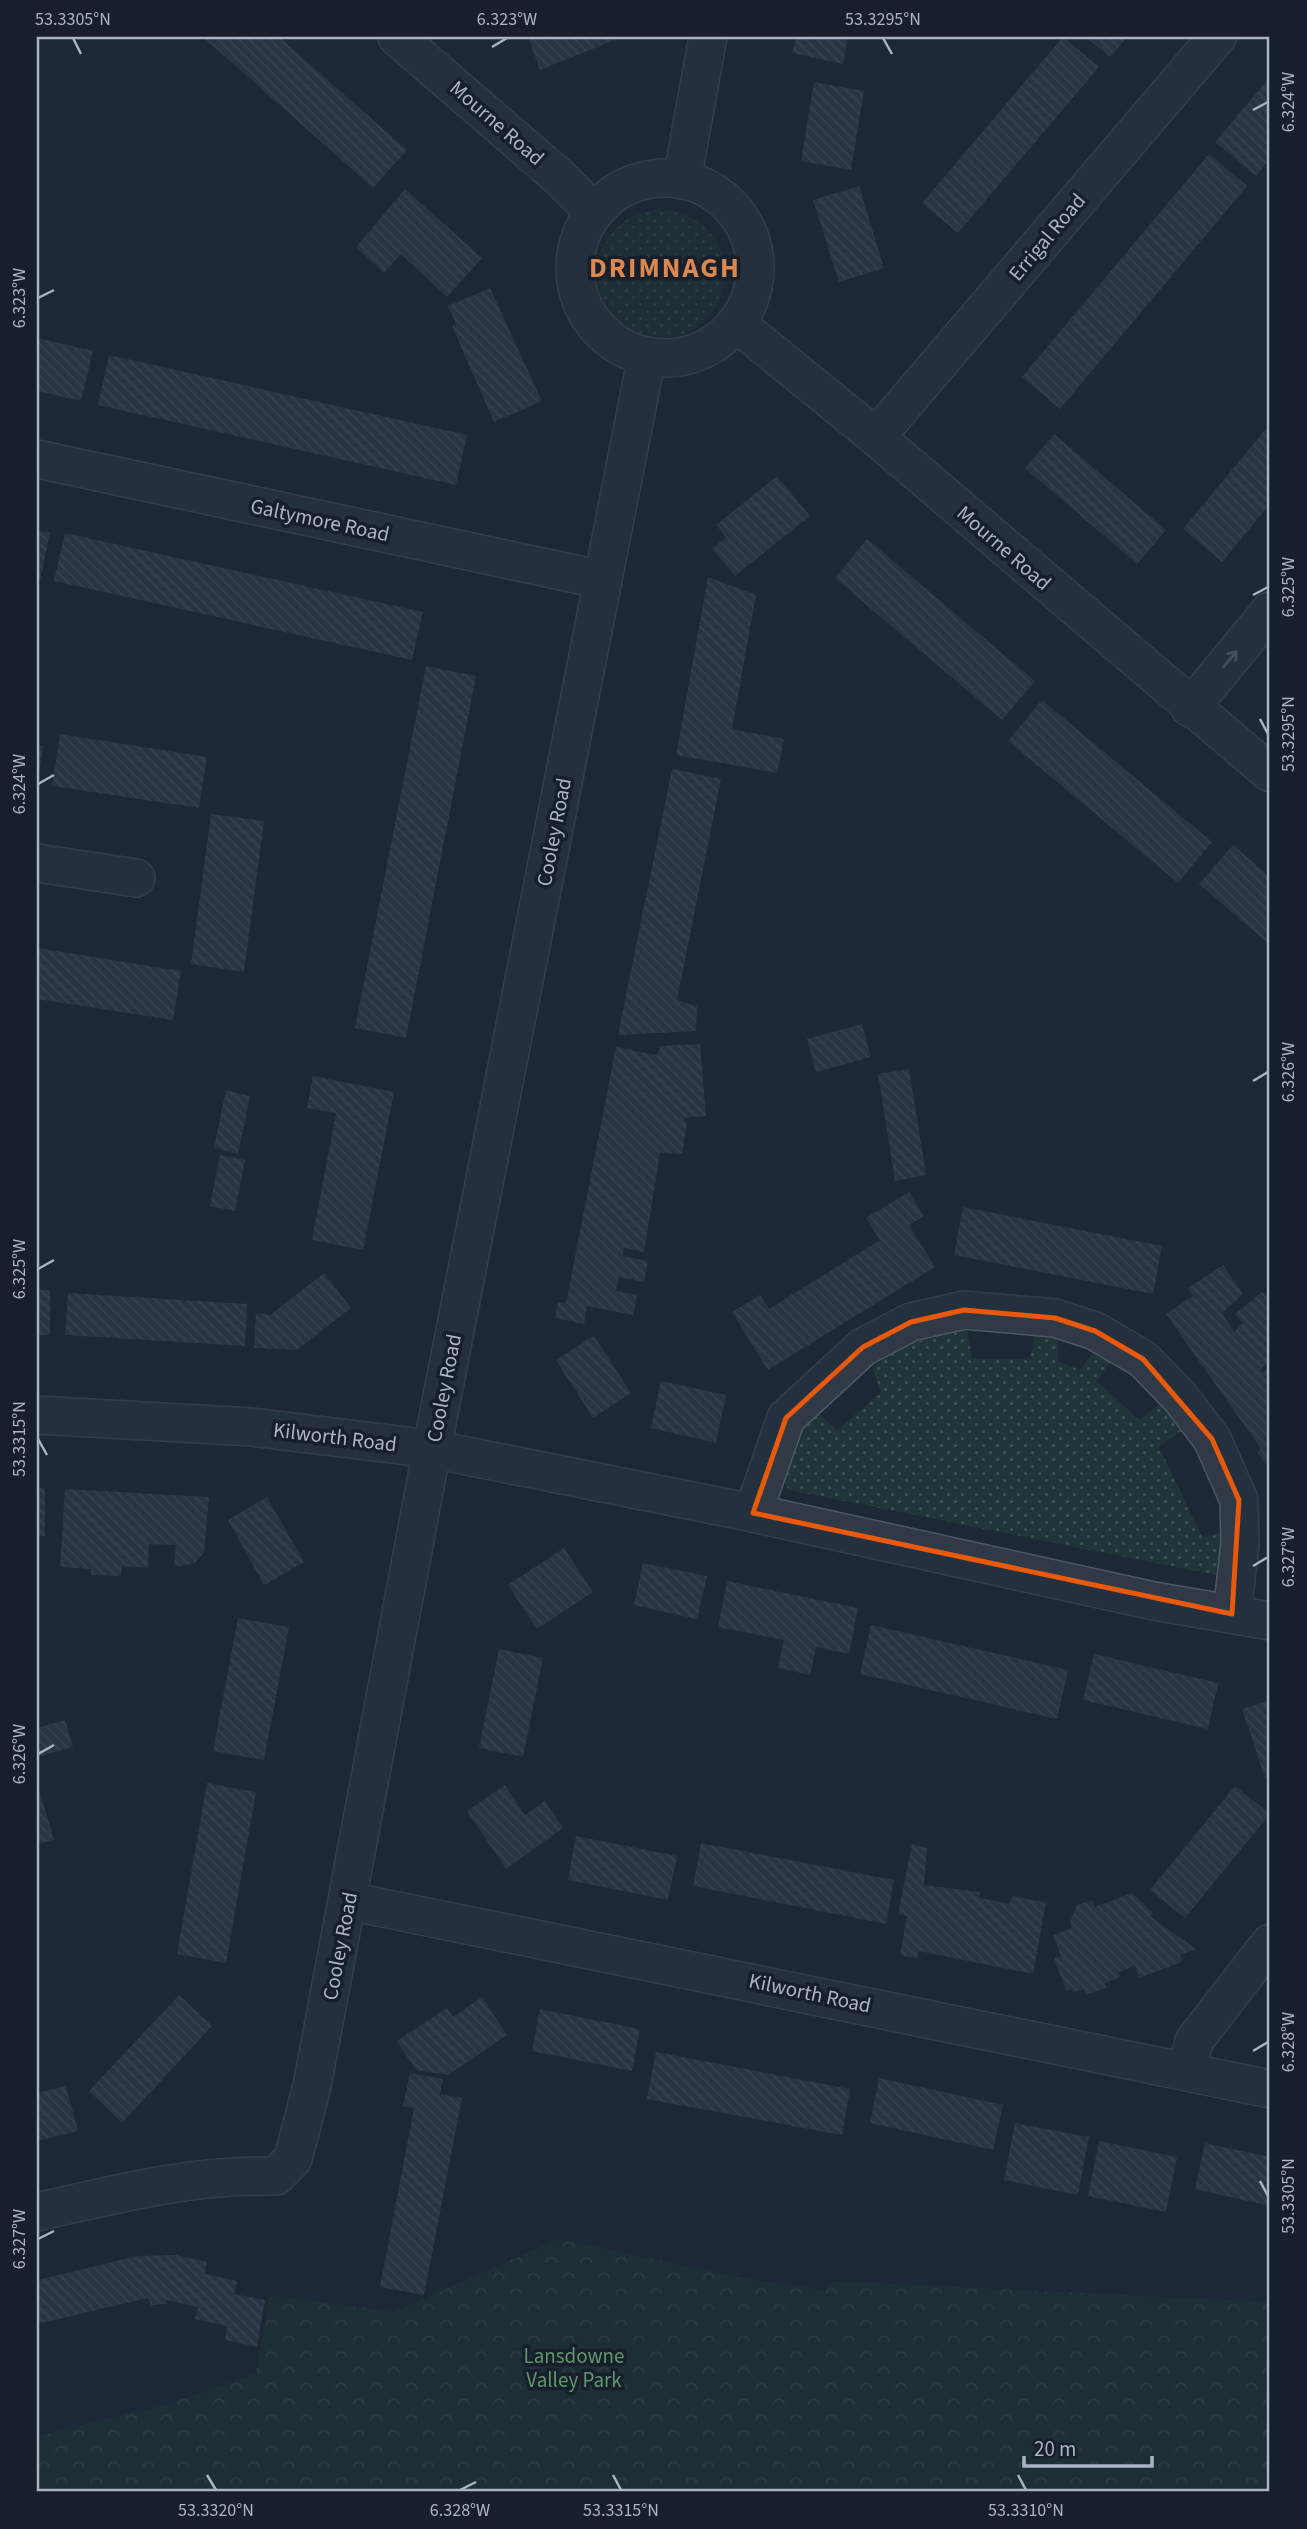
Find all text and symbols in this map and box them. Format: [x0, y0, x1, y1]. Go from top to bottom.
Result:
text: 53.3305°N [35, 7, 111, 32]
text: 6.323°W [477, 7, 537, 32]
text: 53.3295°N [845, 7, 921, 32]
text: 6.324°W [1276, 72, 1301, 132]
street label: Mourne Road [443, 73, 551, 173]
street label: Errigal Road [1001, 187, 1093, 287]
district label: DRIMNAGH [589, 248, 741, 288]
text: 6.323°W [7, 268, 32, 328]
street label: Galtymore Road [248, 491, 392, 549]
street label: Mourne Road [950, 498, 1058, 598]
text: 6.325°W [1276, 557, 1301, 617]
one-way arrow [1222, 651, 1238, 669]
text: 53.3295°N [1276, 696, 1301, 772]
text: 6.324°W [7, 754, 32, 814]
street label: Cooley Road [529, 775, 579, 889]
text: 6.326°W [1276, 1042, 1301, 1102]
text: 6.325°W [7, 1239, 32, 1299]
street label: Cooley Road [419, 1331, 469, 1445]
text: 53.3315°N [7, 1401, 32, 1477]
street label: Kilworth Road [272, 1415, 398, 1459]
text: 6.327°W [1276, 1527, 1301, 1587]
text: 6.326°W [7, 1724, 32, 1784]
street label: Cooley Road [315, 1889, 365, 2003]
street label: Kilworth Road [746, 1965, 874, 2021]
text: 6.328°W [1276, 2012, 1301, 2072]
text: 53.3305°N [1276, 2158, 1301, 2234]
text: 6.327°W [7, 2209, 32, 2269]
park label: Lansdowne Valley Park [523, 2341, 625, 2395]
scale bar [1024, 2424, 1151, 2468]
text: 20 m [1034, 2434, 1076, 2464]
text: 53.3320°N [178, 2498, 254, 2523]
text: 6.328°W [430, 2498, 490, 2523]
text: 53.3315°N [583, 2498, 659, 2523]
text: 53.3310°N [988, 2498, 1064, 2523]

